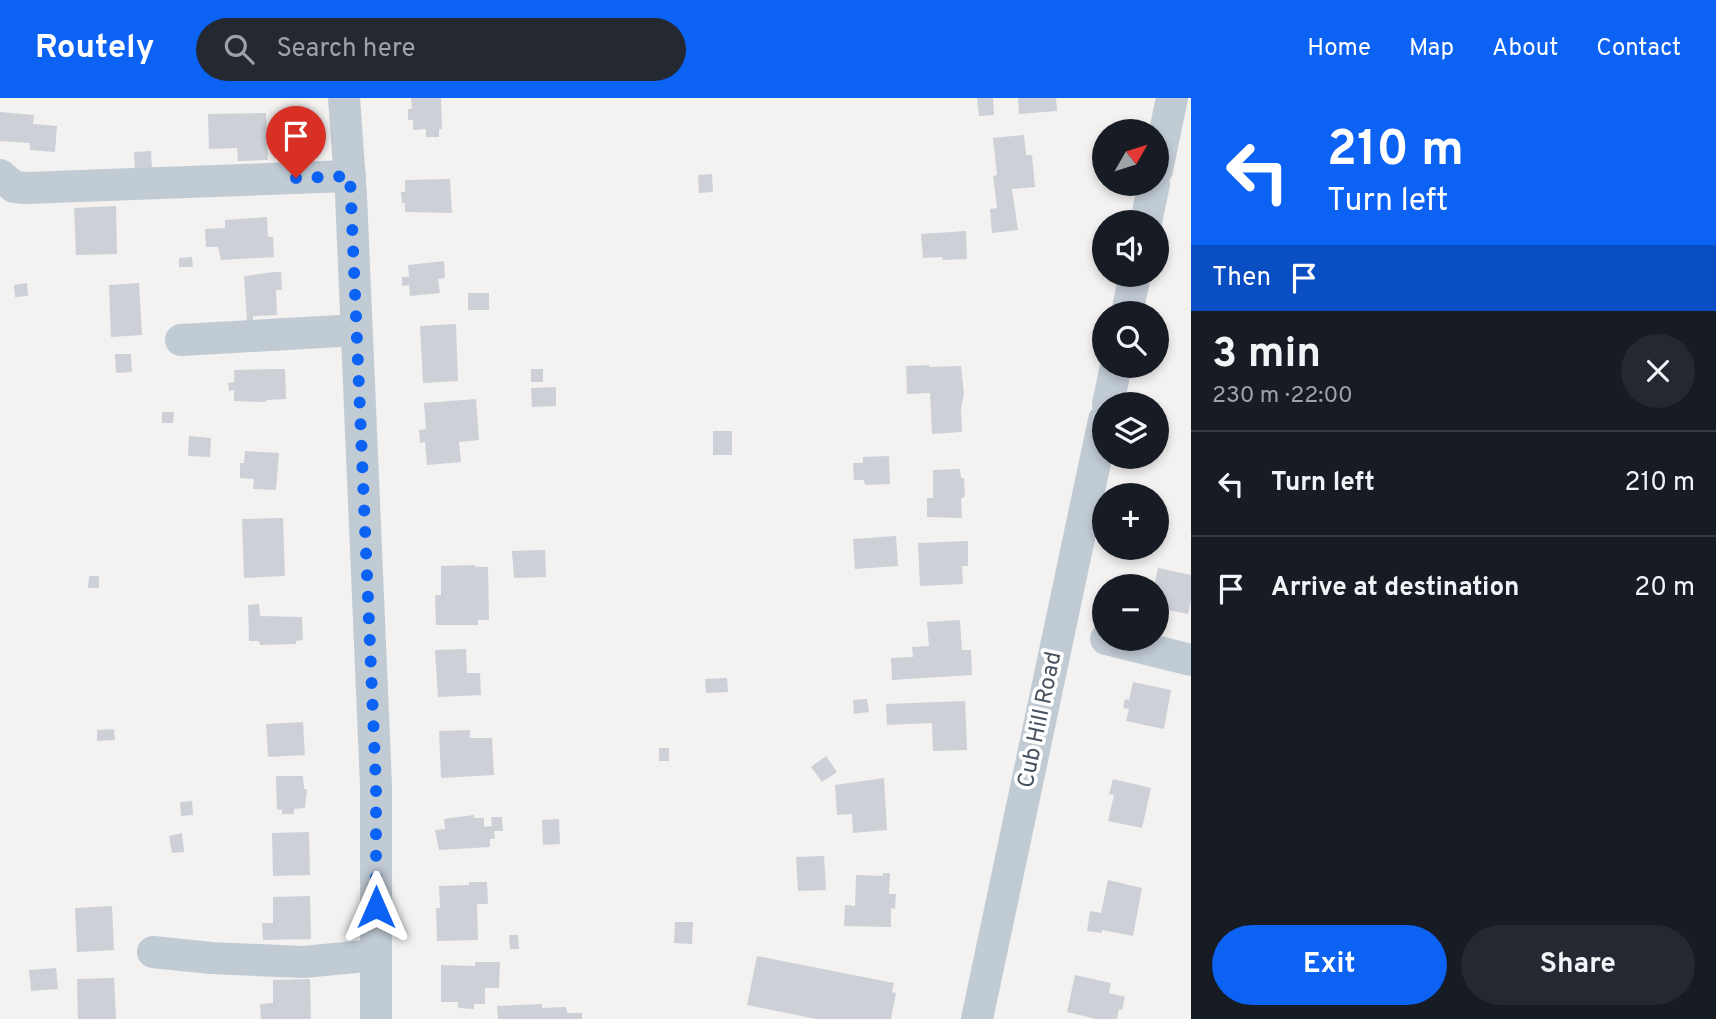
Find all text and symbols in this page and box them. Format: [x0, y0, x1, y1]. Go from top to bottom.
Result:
search box [196, 18, 686, 81]
text: Routely [35, 28, 154, 70]
icon: search [220, 30, 258, 68]
text: Search here [276, 33, 415, 66]
text: Home [1307, 34, 1371, 64]
text: Map [1409, 34, 1454, 64]
text: About [1492, 34, 1558, 64]
text: Contact [1596, 34, 1681, 64]
pin [266, 106, 326, 178]
icon: arrive [277, 117, 315, 155]
north arrow [1092, 119, 1169, 196]
map controls [1092, 119, 1169, 651]
text: 210 m [1327, 121, 1464, 183]
icon: left [1212, 126, 1303, 217]
text: Turn left [1327, 182, 1448, 222]
button: sound [1092, 210, 1169, 287]
icon: arrive [1285, 259, 1323, 297]
text: Then [1212, 262, 1271, 295]
button: search [1092, 301, 1169, 378]
text: 3 min [1212, 329, 1321, 382]
button: close [1621, 334, 1695, 408]
text: 230 m · 22:00 [1212, 382, 1353, 411]
button: layers [1092, 392, 1169, 469]
icon: left [1212, 465, 1250, 503]
text: Turn left [1271, 467, 1375, 500]
text: 210 m [1625, 467, 1695, 500]
button: + [1092, 483, 1169, 560]
icon: arrive [1212, 570, 1250, 608]
text: Arrive at destination [1271, 572, 1519, 605]
text: 20 m [1634, 572, 1695, 605]
button: − [1092, 574, 1169, 651]
street label: Cub Hill Road [1012, 649, 1070, 791]
position arrow [339, 870, 413, 944]
button: Exit [1212, 925, 1447, 1005]
button: Share [1461, 925, 1695, 1005]

